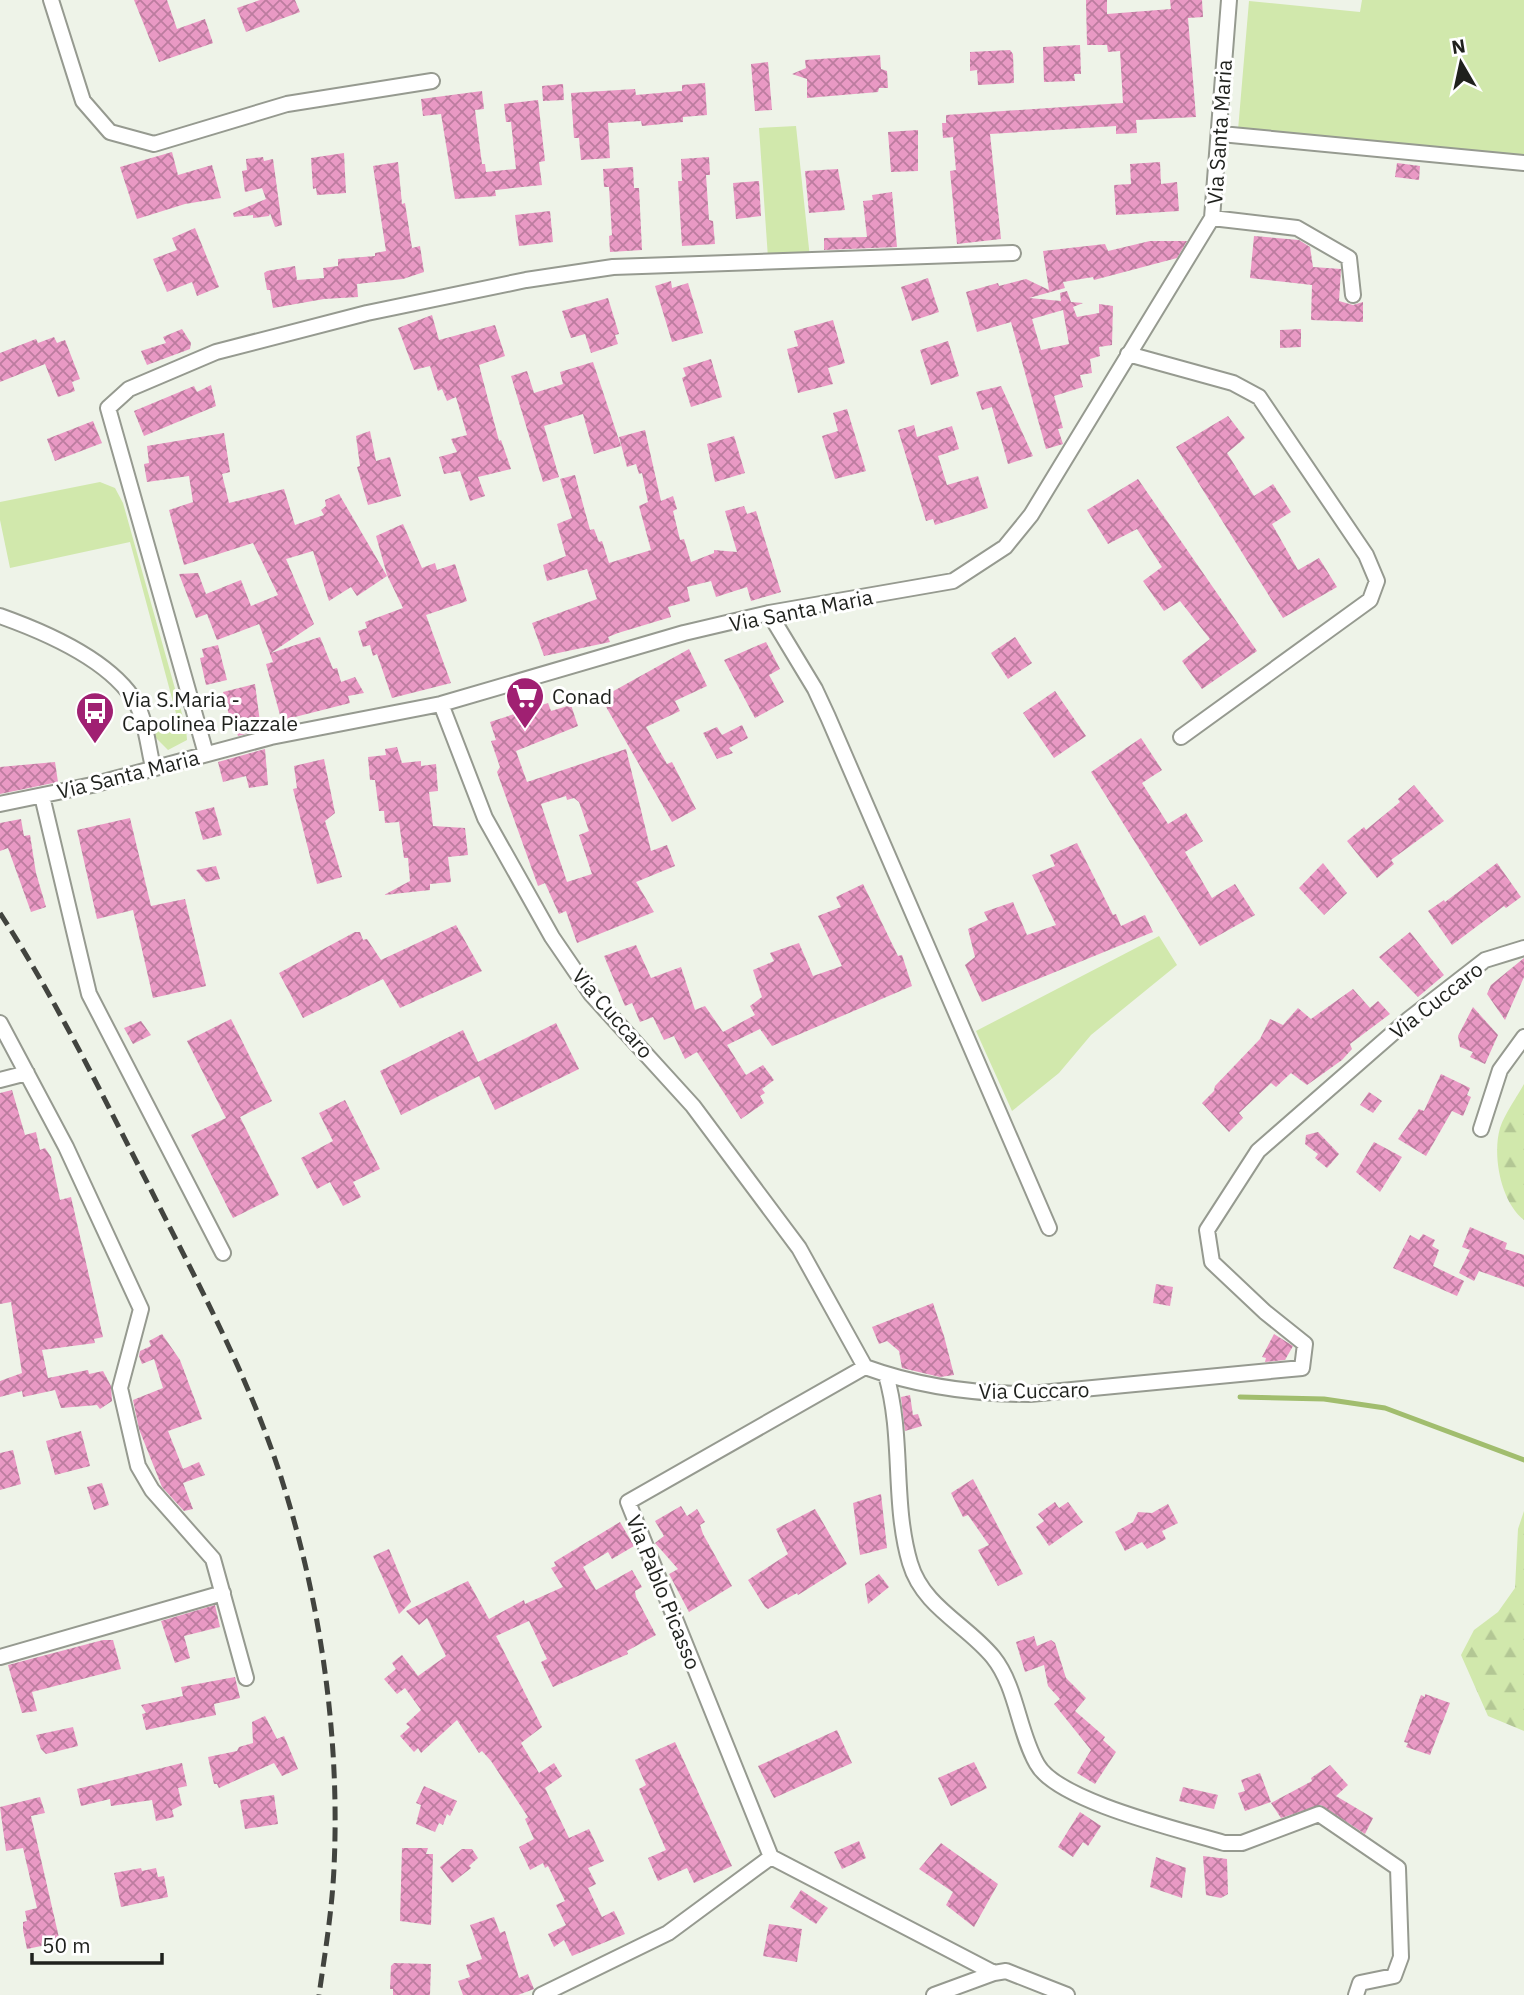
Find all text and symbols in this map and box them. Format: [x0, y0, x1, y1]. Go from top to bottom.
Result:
north arrow [1426, 28, 1496, 98]
text: N [1450, 33, 1467, 59]
street label: Via Santa Maria [1200, 58, 1238, 206]
street label: Via Santa Maria [727, 582, 875, 638]
supermarket icon: Conad [504, 675, 546, 730]
place label: Conad [552, 682, 612, 710]
place label: Via S.Maria - Capolinea Piazzale [122, 685, 298, 737]
bus stop icon: Via S.Maria - Capolinea Piazzale [74, 690, 116, 745]
street label: Via Santa Maria [54, 743, 202, 805]
street label: Via Cuccaro [1384, 955, 1488, 1045]
street label: Via Cuccaro [566, 962, 660, 1064]
street label: Via Cuccaro [978, 1375, 1090, 1405]
street label: Via Pablo Picasso [620, 1511, 708, 1673]
scale bar [32, 1922, 161, 1966]
text: 50 m [42, 1931, 91, 1959]

